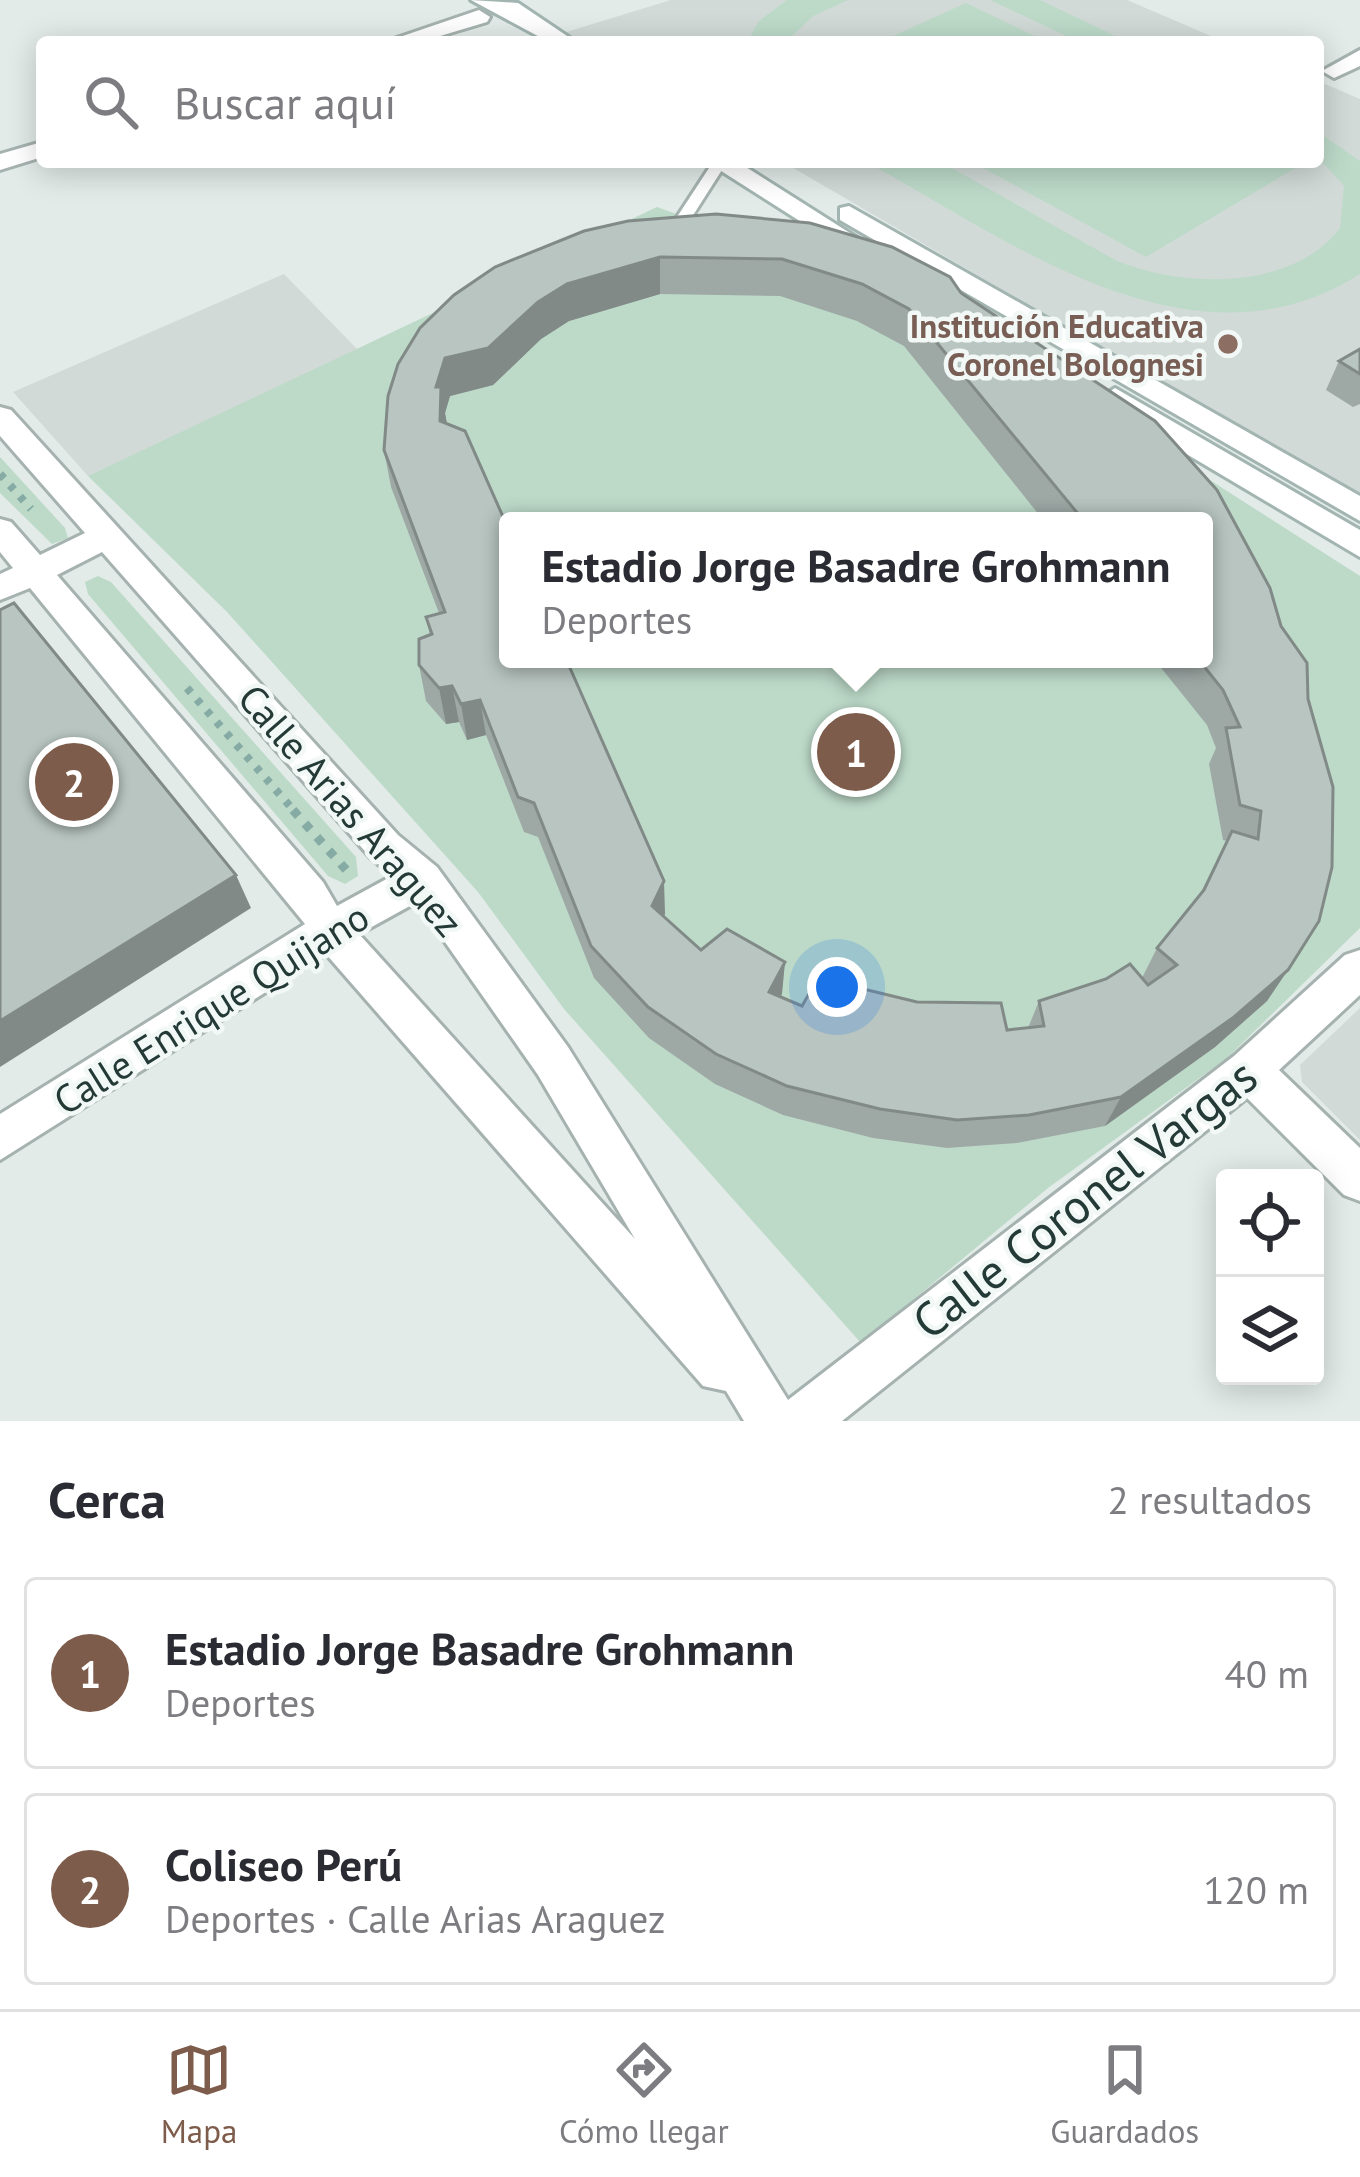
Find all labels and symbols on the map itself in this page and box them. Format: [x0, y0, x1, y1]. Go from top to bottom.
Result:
place label: Institución Educativa Coronel Bolognesi [910, 304, 1204, 385]
marker: Institución Educativa Coronel Bolognesi [1215, 331, 1241, 357]
street label: Calle Arias Araguez [227, 673, 475, 947]
pin: 1 [817, 707, 895, 797]
pin: 2 [35, 737, 113, 827]
street label: Calle Enrique Quijano [44, 890, 378, 1126]
your location [807, 957, 867, 1017]
street label: Calle Coronel Vargas [899, 1044, 1269, 1352]

